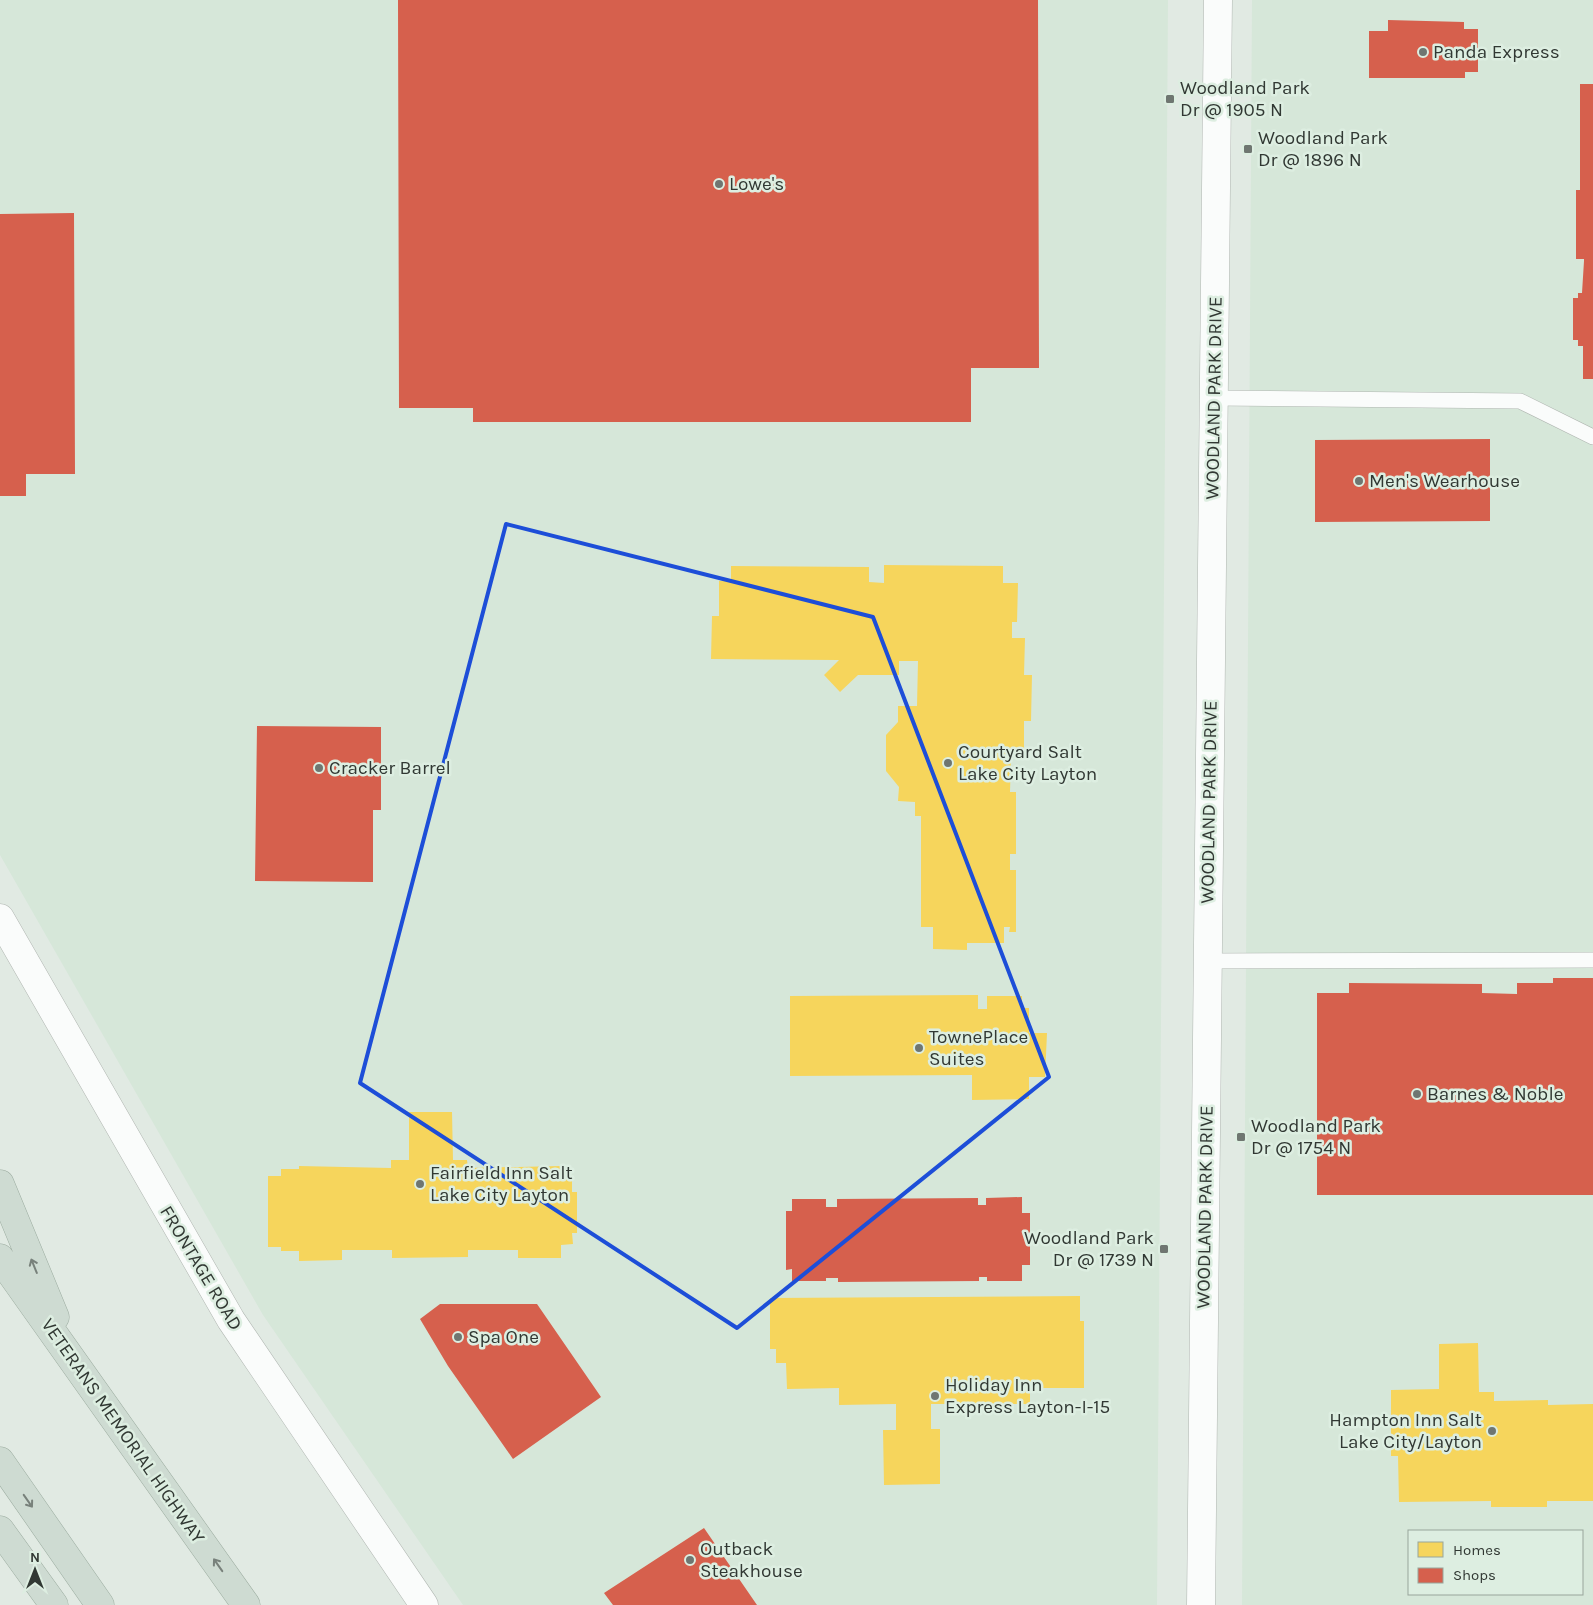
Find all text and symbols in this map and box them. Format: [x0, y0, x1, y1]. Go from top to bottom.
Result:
place label: Panda Express [1433, 41, 1560, 63]
marker: Panda Express [1417, 46, 1429, 58]
place label: Woodland Park Dr @ 1905 N [1180, 77, 1310, 121]
marker: Woodland Park Dr @ 1905 N [1164, 93, 1176, 105]
place label: Woodland Park Dr @ 1896 N [1258, 127, 1388, 171]
marker: Woodland Park Dr @ 1896 N [1242, 143, 1254, 155]
place label: Lowe's [729, 173, 784, 195]
marker: Lowe's [713, 178, 725, 190]
street label: WOODLAND PARK DRIVE [1201, 296, 1227, 500]
place label: Men's Wearhouse [1369, 470, 1520, 492]
marker: Men's Wearhouse [1353, 475, 1365, 487]
street label: WOODLAND PARK DRIVE [1196, 700, 1222, 904]
place label: Courtyard Salt Lake City Layton [958, 741, 1097, 785]
place label: Cracker Barrel [329, 757, 451, 779]
marker: Courtyard Salt Lake City Layton [942, 757, 954, 769]
marker: Cracker Barrel [313, 762, 325, 774]
place label: TownePlace Suites [929, 1026, 1028, 1070]
marker: TownePlace Suites [913, 1042, 925, 1054]
place label: Barnes & Noble [1427, 1083, 1563, 1105]
marker: Barnes & Noble [1411, 1088, 1423, 1100]
street label: WOODLAND PARK DRIVE [1192, 1105, 1218, 1309]
place label: Woodland Park Dr @ 1754 N [1251, 1115, 1381, 1159]
marker: Woodland Park Dr @ 1754 N [1235, 1131, 1247, 1143]
place label: Fairfield Inn Salt Lake City Layton [430, 1162, 573, 1206]
marker: Fairfield Inn Salt Lake City Layton [414, 1178, 426, 1190]
street label: FRONTAGE ROAD [155, 1202, 247, 1334]
place label: Woodland Park Dr @ 1739 N [1024, 1227, 1154, 1271]
marker: Woodland Park Dr @ 1739 N [1158, 1243, 1170, 1255]
one-way arrow [29, 1259, 39, 1274]
street label: VETERANS MEMORIAL HIGHWAY [37, 1314, 210, 1548]
place label: Spa One [468, 1326, 539, 1348]
marker: Spa One [452, 1331, 464, 1343]
place label: Holiday Inn Express Layton-I-15 [945, 1374, 1110, 1418]
marker: Holiday Inn Express Layton-I-15 [929, 1390, 941, 1402]
place label: Hampton Inn Salt Lake City/Layton [1329, 1409, 1482, 1453]
marker: Hampton Inn Salt Lake City/Layton [1486, 1425, 1498, 1437]
one-way arrow [23, 1494, 33, 1508]
legend [1408, 1530, 1583, 1595]
place label: Outback Steakhouse [700, 1538, 803, 1582]
text: Homes [1453, 1541, 1501, 1559]
north arrow [10, 1545, 60, 1595]
text: N [30, 1549, 40, 1566]
marker: Outback Steakhouse [684, 1554, 696, 1566]
one-way arrow [213, 1558, 223, 1572]
text: Shops [1453, 1566, 1496, 1584]

